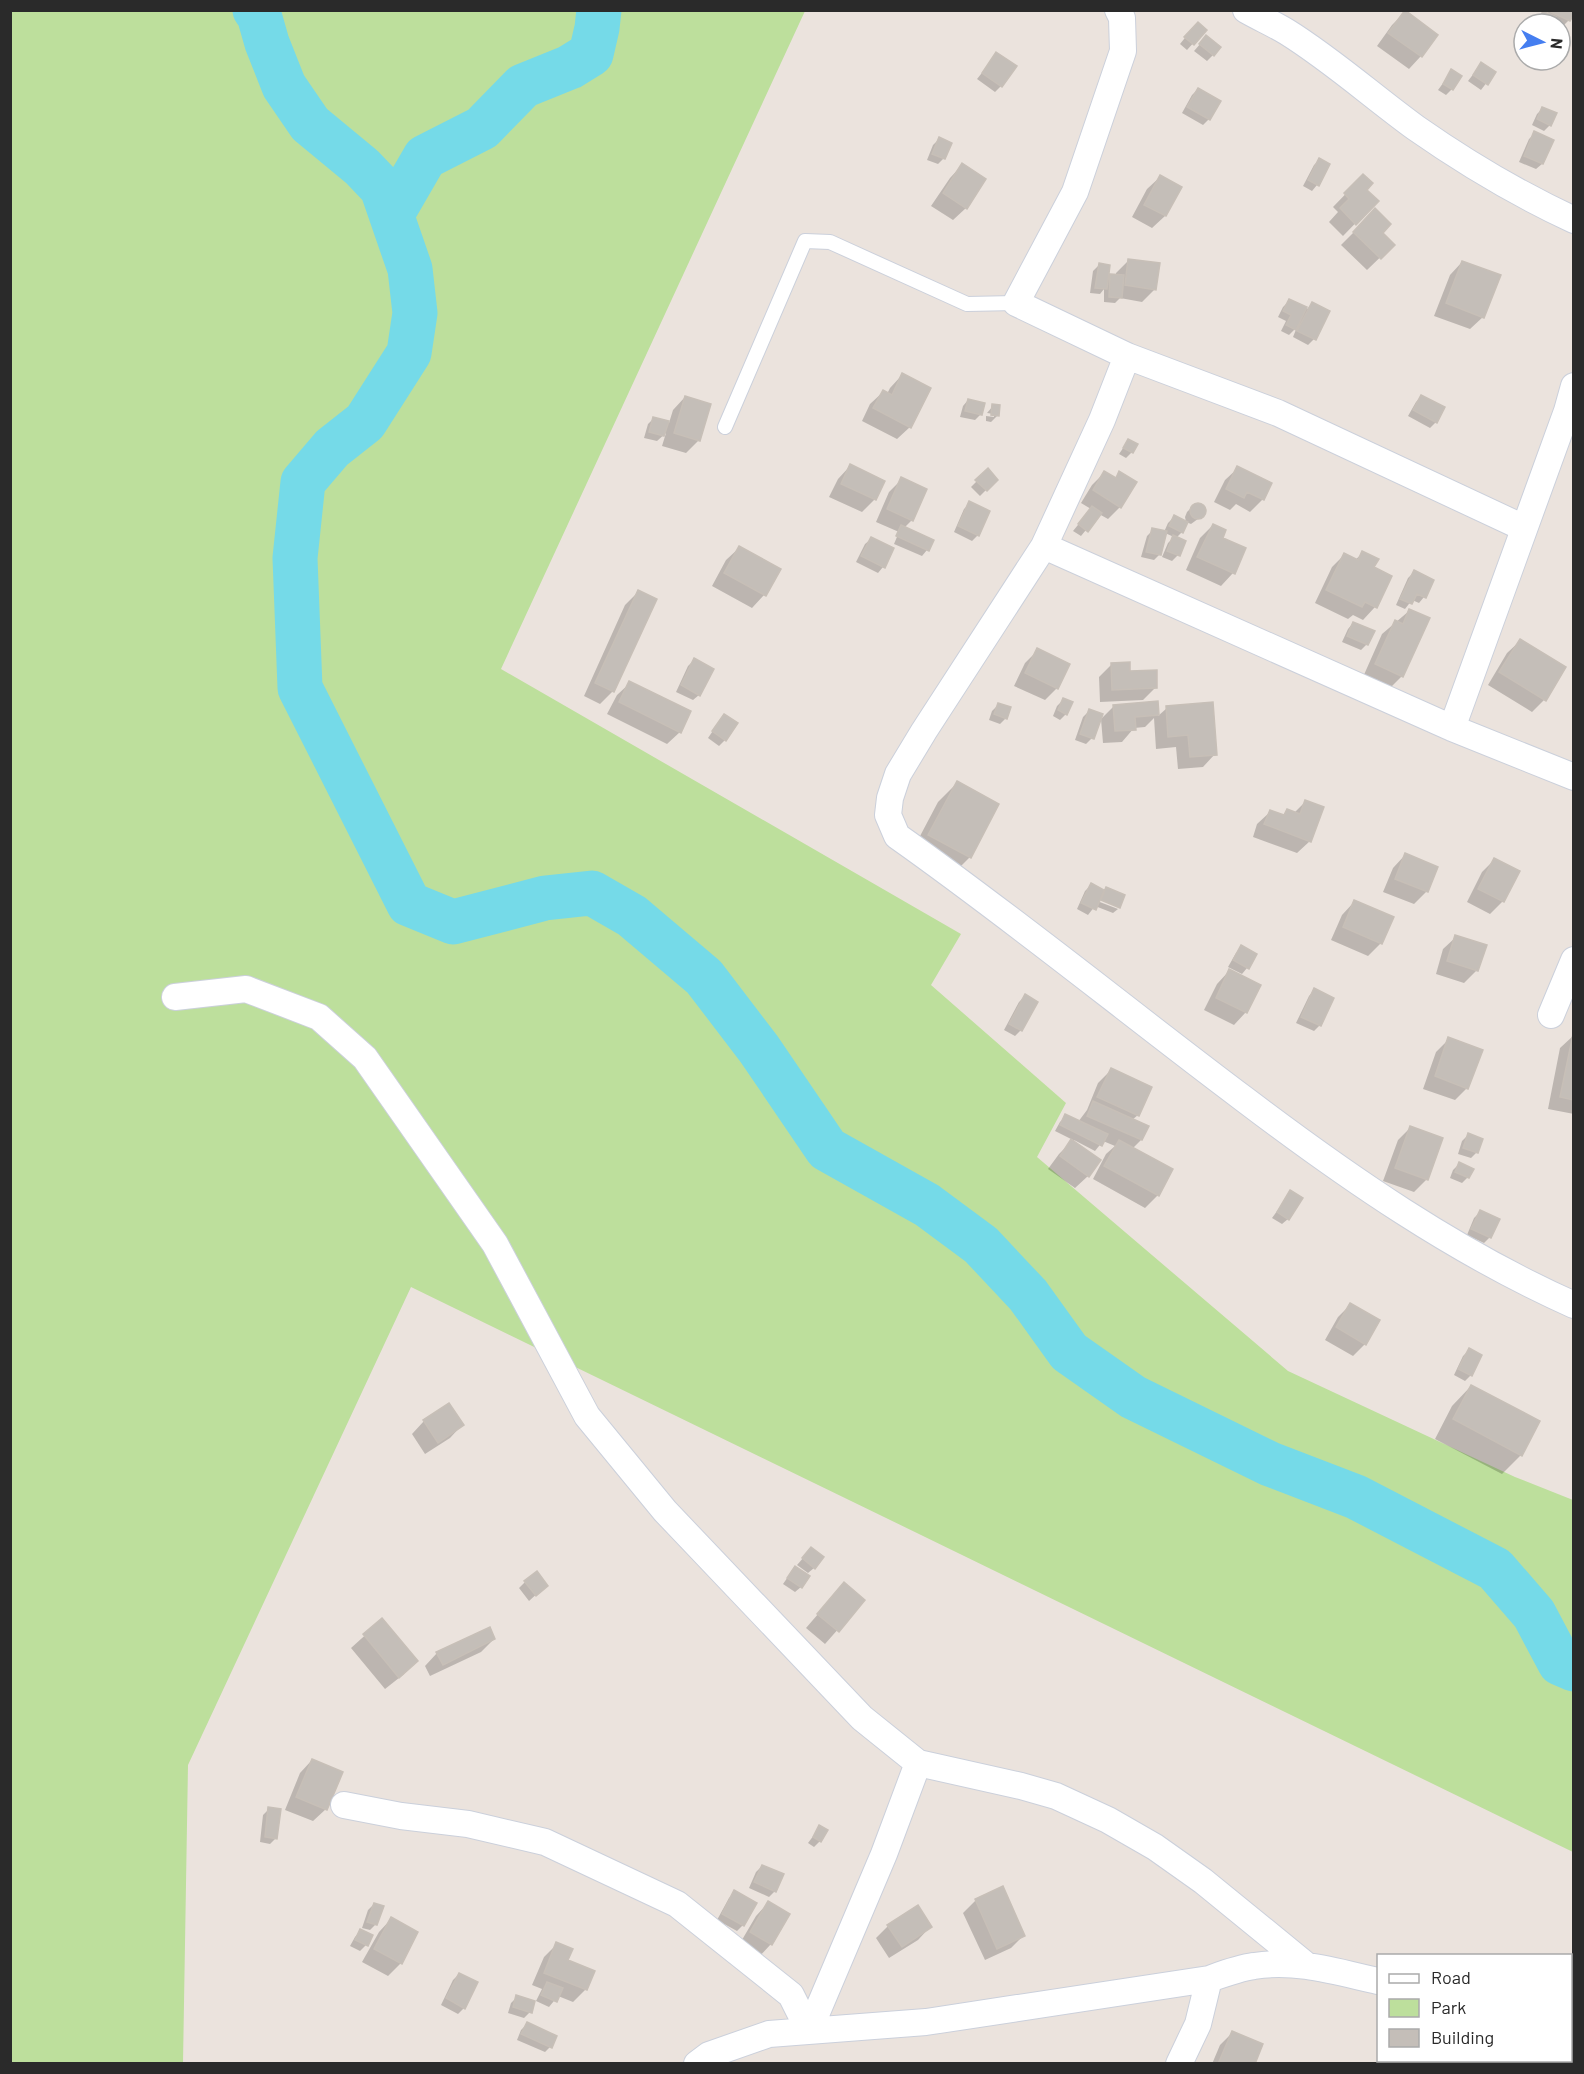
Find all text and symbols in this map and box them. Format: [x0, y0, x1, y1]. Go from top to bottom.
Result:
north arrow [1512, 12, 1572, 72]
text: N [1547, 37, 1567, 50]
legend [1377, 1954, 1572, 2062]
text: Road [1431, 1966, 1471, 1988]
text: Park [1431, 1996, 1466, 2018]
text: Building [1431, 2026, 1494, 2048]

